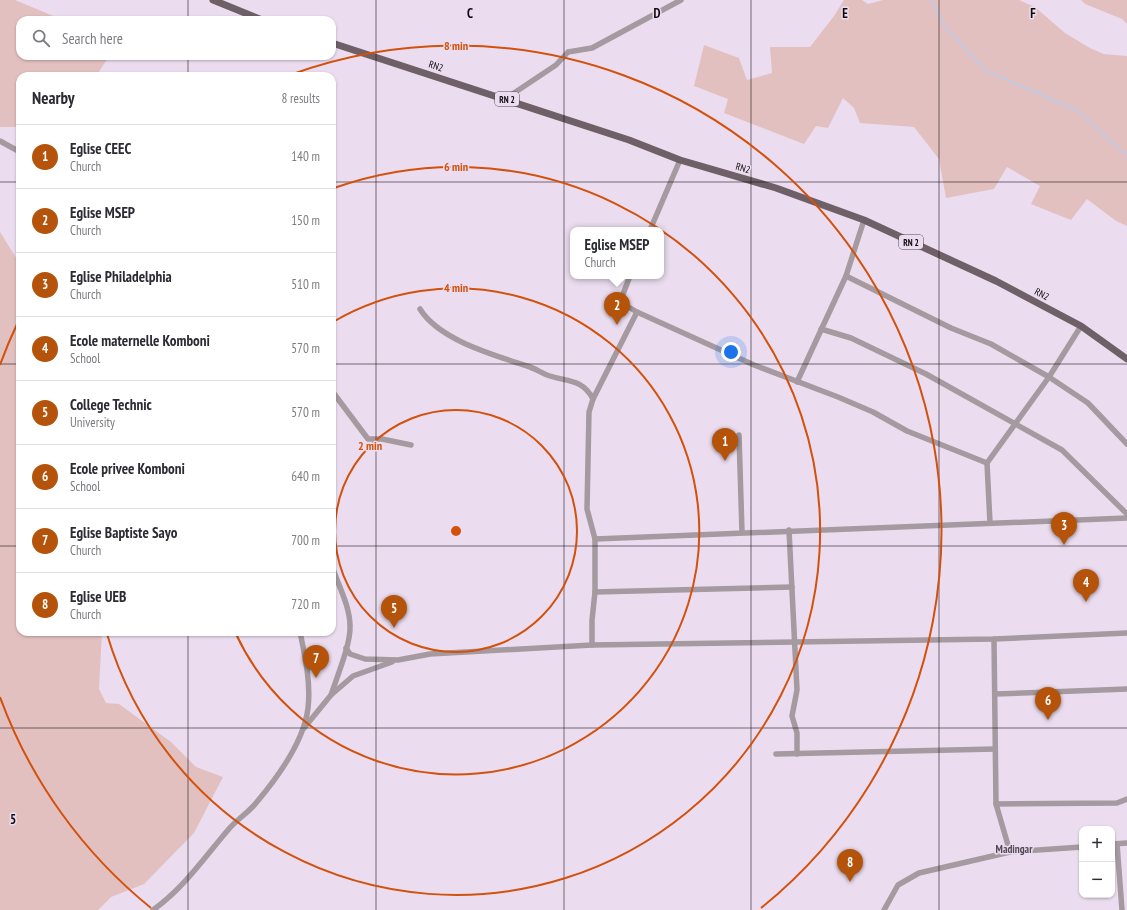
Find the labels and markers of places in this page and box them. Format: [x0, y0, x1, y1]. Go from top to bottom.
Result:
pin: 2 [604, 292, 630, 325]
pin: 1 [712, 428, 738, 461]
pin: 3 [1051, 512, 1077, 545]
centre of rings [449, 524, 463, 538]
pin: 4 [1073, 569, 1099, 602]
pin: 5 [381, 595, 407, 628]
pin: 7 [303, 645, 329, 678]
pin: 6 [1035, 687, 1061, 720]
pin: 8 [837, 849, 863, 882]

